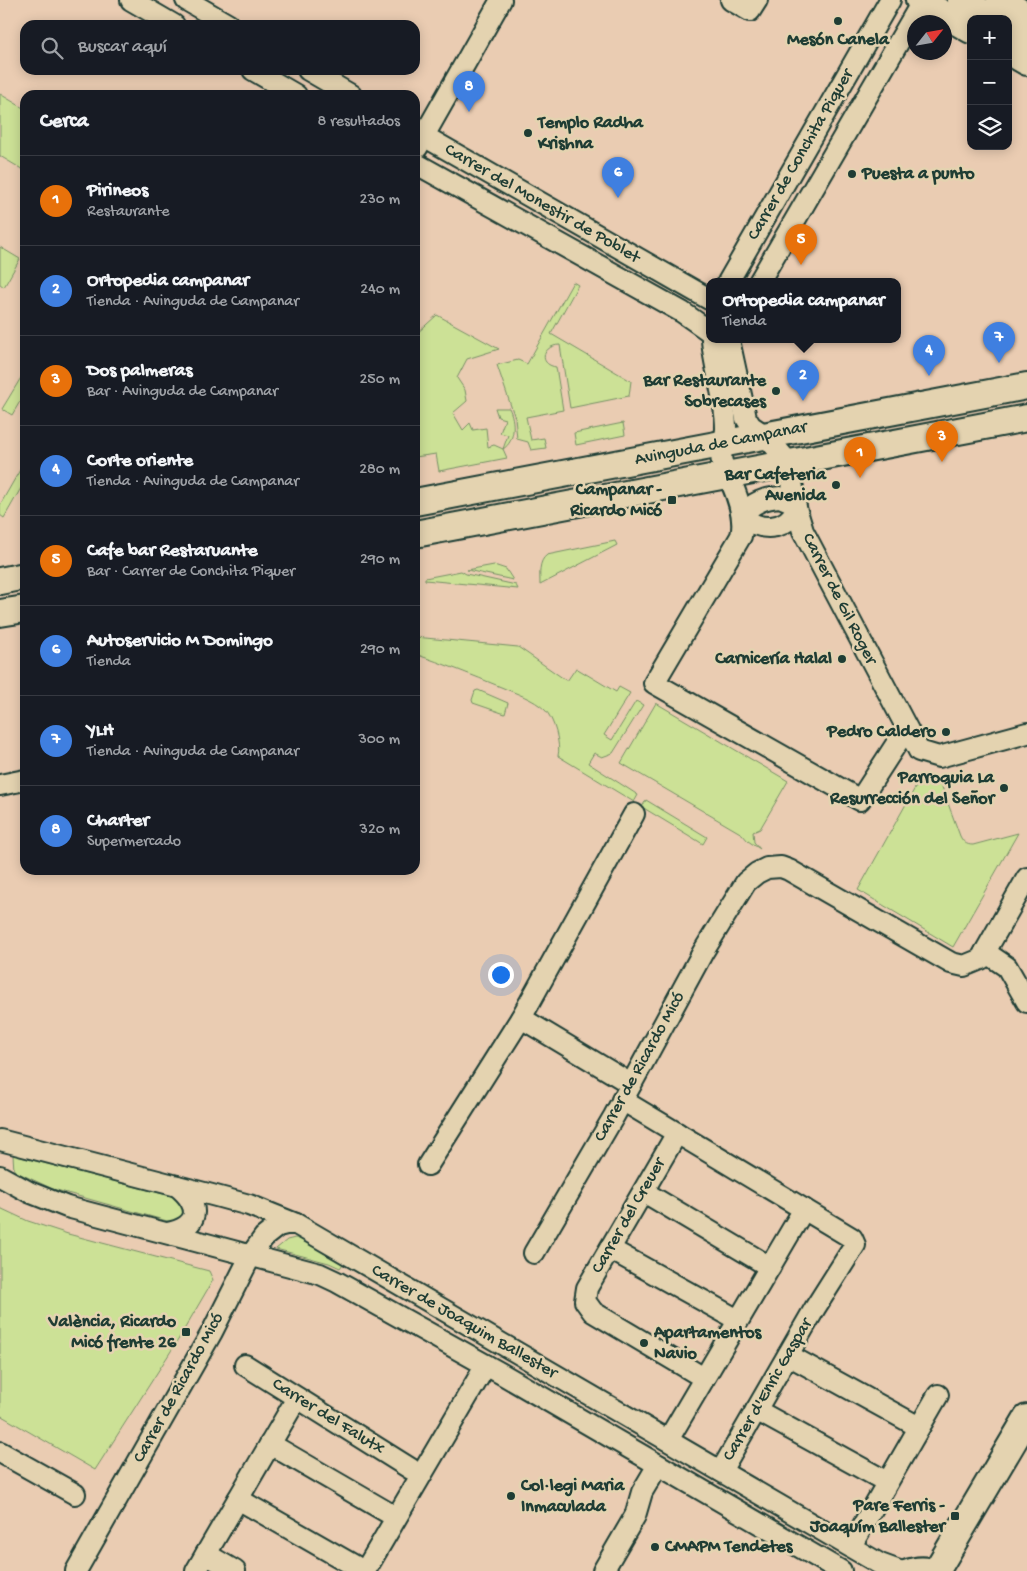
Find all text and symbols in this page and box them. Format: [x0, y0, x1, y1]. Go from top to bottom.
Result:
marker: Mesón Canela [832, 15, 844, 27]
north arrow [907, 15, 952, 60]
map controls [967, 15, 1012, 150]
button: + [967, 15, 1012, 60]
search box [20, 20, 420, 75]
place label: Mesón Canela [787, 30, 890, 51]
icon: search [38, 34, 66, 62]
text: Buscar aquí [78, 36, 167, 59]
button: − [967, 60, 1012, 105]
street label: Carrer de Conchita Piquer [743, 64, 859, 244]
pin: 8 [453, 71, 485, 112]
button: layers [967, 105, 1012, 150]
text: Cerca [40, 110, 88, 135]
text: 8 resultados [318, 113, 400, 132]
place label: Templo Radha Krishna [536, 113, 644, 155]
marker: Templo Radha Krishna [522, 127, 534, 139]
street label: Carrer del Monestir de Poblet [441, 139, 645, 269]
pin: 6 [602, 157, 634, 198]
place label: Puesta a punto [861, 164, 975, 185]
marker: Puesta a punto [846, 168, 858, 180]
text: Pirineos [87, 180, 148, 203]
text: 1 [53, 191, 59, 210]
text: 230 m [360, 191, 400, 210]
text: Restaurante [87, 203, 169, 222]
pin: 5 [785, 224, 817, 265]
text: Ortopedia campanar [87, 270, 249, 293]
popup [706, 278, 901, 343]
text: 2 [52, 281, 60, 300]
text: 240 m [360, 281, 400, 300]
text: Ortopedia campanar [723, 290, 884, 313]
text: Tienda · Avinguda de Campanar [87, 293, 299, 312]
text: Tienda [723, 313, 766, 332]
pin: 7 [983, 322, 1015, 363]
pin: 4 [913, 335, 945, 376]
text: Dos palmeras [87, 360, 192, 383]
pin: 2 [787, 360, 819, 401]
text: 3 [52, 371, 60, 390]
text: 250 m [360, 371, 400, 390]
place label: Bar Restaurante Sobrecases [642, 371, 767, 413]
text: Bar · Avinguda de Campanar [87, 383, 278, 402]
marker: Bar Restaurante Sobrecases [770, 385, 782, 397]
street label: Avinguda de Campanar [633, 417, 810, 471]
pin: 3 [926, 421, 958, 462]
pin: 1 [844, 437, 876, 478]
text: Corte oriente [87, 450, 193, 473]
text: 4 [52, 461, 60, 480]
text: 280 m [359, 461, 400, 480]
place label: Bar Cafeteria Avenida [724, 465, 827, 507]
text: Tienda · Avinguda de Campanar [87, 473, 299, 492]
marker: Bar Cafeteria Avenida [830, 479, 842, 491]
place label: Campanar - Ricardo Micó [569, 480, 663, 522]
marker: Campanar - Ricardo Micó [666, 494, 678, 506]
street label: Carrer de Gil Roger [797, 530, 882, 670]
text: Cafe bar Restaruante [87, 540, 258, 563]
text: 5 [52, 551, 60, 570]
text: 290 m [360, 551, 400, 570]
text: Bar · Carrer de Conchita Piquer [87, 563, 295, 582]
text: Autoservicio M Domingo [87, 630, 273, 653]
text: 6 [52, 641, 60, 660]
text: 290 m [360, 641, 400, 660]
place label: Carnicería Halal [714, 649, 832, 670]
text: Tienda [87, 653, 131, 672]
marker: Carnicería Halal [836, 653, 848, 665]
text: YLH [87, 720, 114, 743]
place label: Pedro Caldero [826, 722, 937, 743]
marker: Pedro Caldero [940, 726, 952, 738]
text: 7 [52, 731, 60, 750]
text: 300 m [358, 731, 400, 750]
text: Tienda · Avinguda de Campanar [87, 743, 299, 762]
place label: Parroquia La Resurrección del Señor [829, 768, 997, 810]
marker: Parroquia La Resurrección del Señor [998, 782, 1010, 794]
text: Charter [87, 810, 149, 833]
text: 8 [52, 821, 60, 840]
text: 320 m [360, 821, 400, 840]
text: Supermercado [87, 833, 181, 852]
your location [488, 962, 514, 988]
street label: Carrer de Ricardo Micó [590, 988, 690, 1146]
street label: Carrer del Creuer [587, 1153, 671, 1278]
street label: Carrer de Joaquim Ballester [367, 1260, 562, 1385]
street label: Carrer de Ricardo Micó [129, 1309, 229, 1467]
place label: València, Ricardo Micó frente 26 [48, 1312, 177, 1354]
street label: Carrer d'Enric Gaspar [719, 1314, 818, 1465]
place label: Apartamentos Navio [653, 1323, 762, 1365]
marker: València, Ricardo Micó frente 26 [180, 1326, 192, 1338]
marker: Apartamentos Navio [638, 1337, 650, 1349]
street label: Carrer del Falutx [268, 1374, 389, 1460]
place label: Col·legi Maria Inmaculada [520, 1476, 625, 1518]
marker: Col·legi Maria Inmaculada [505, 1490, 517, 1502]
place label: Pare Ferris - Joaquím Ballester [809, 1496, 948, 1538]
marker: Pare Ferris - Joaquím Ballester [949, 1510, 961, 1522]
place label: CMAPM Tendetes [664, 1537, 794, 1558]
marker: CMAPM Tendetes [649, 1541, 661, 1553]

